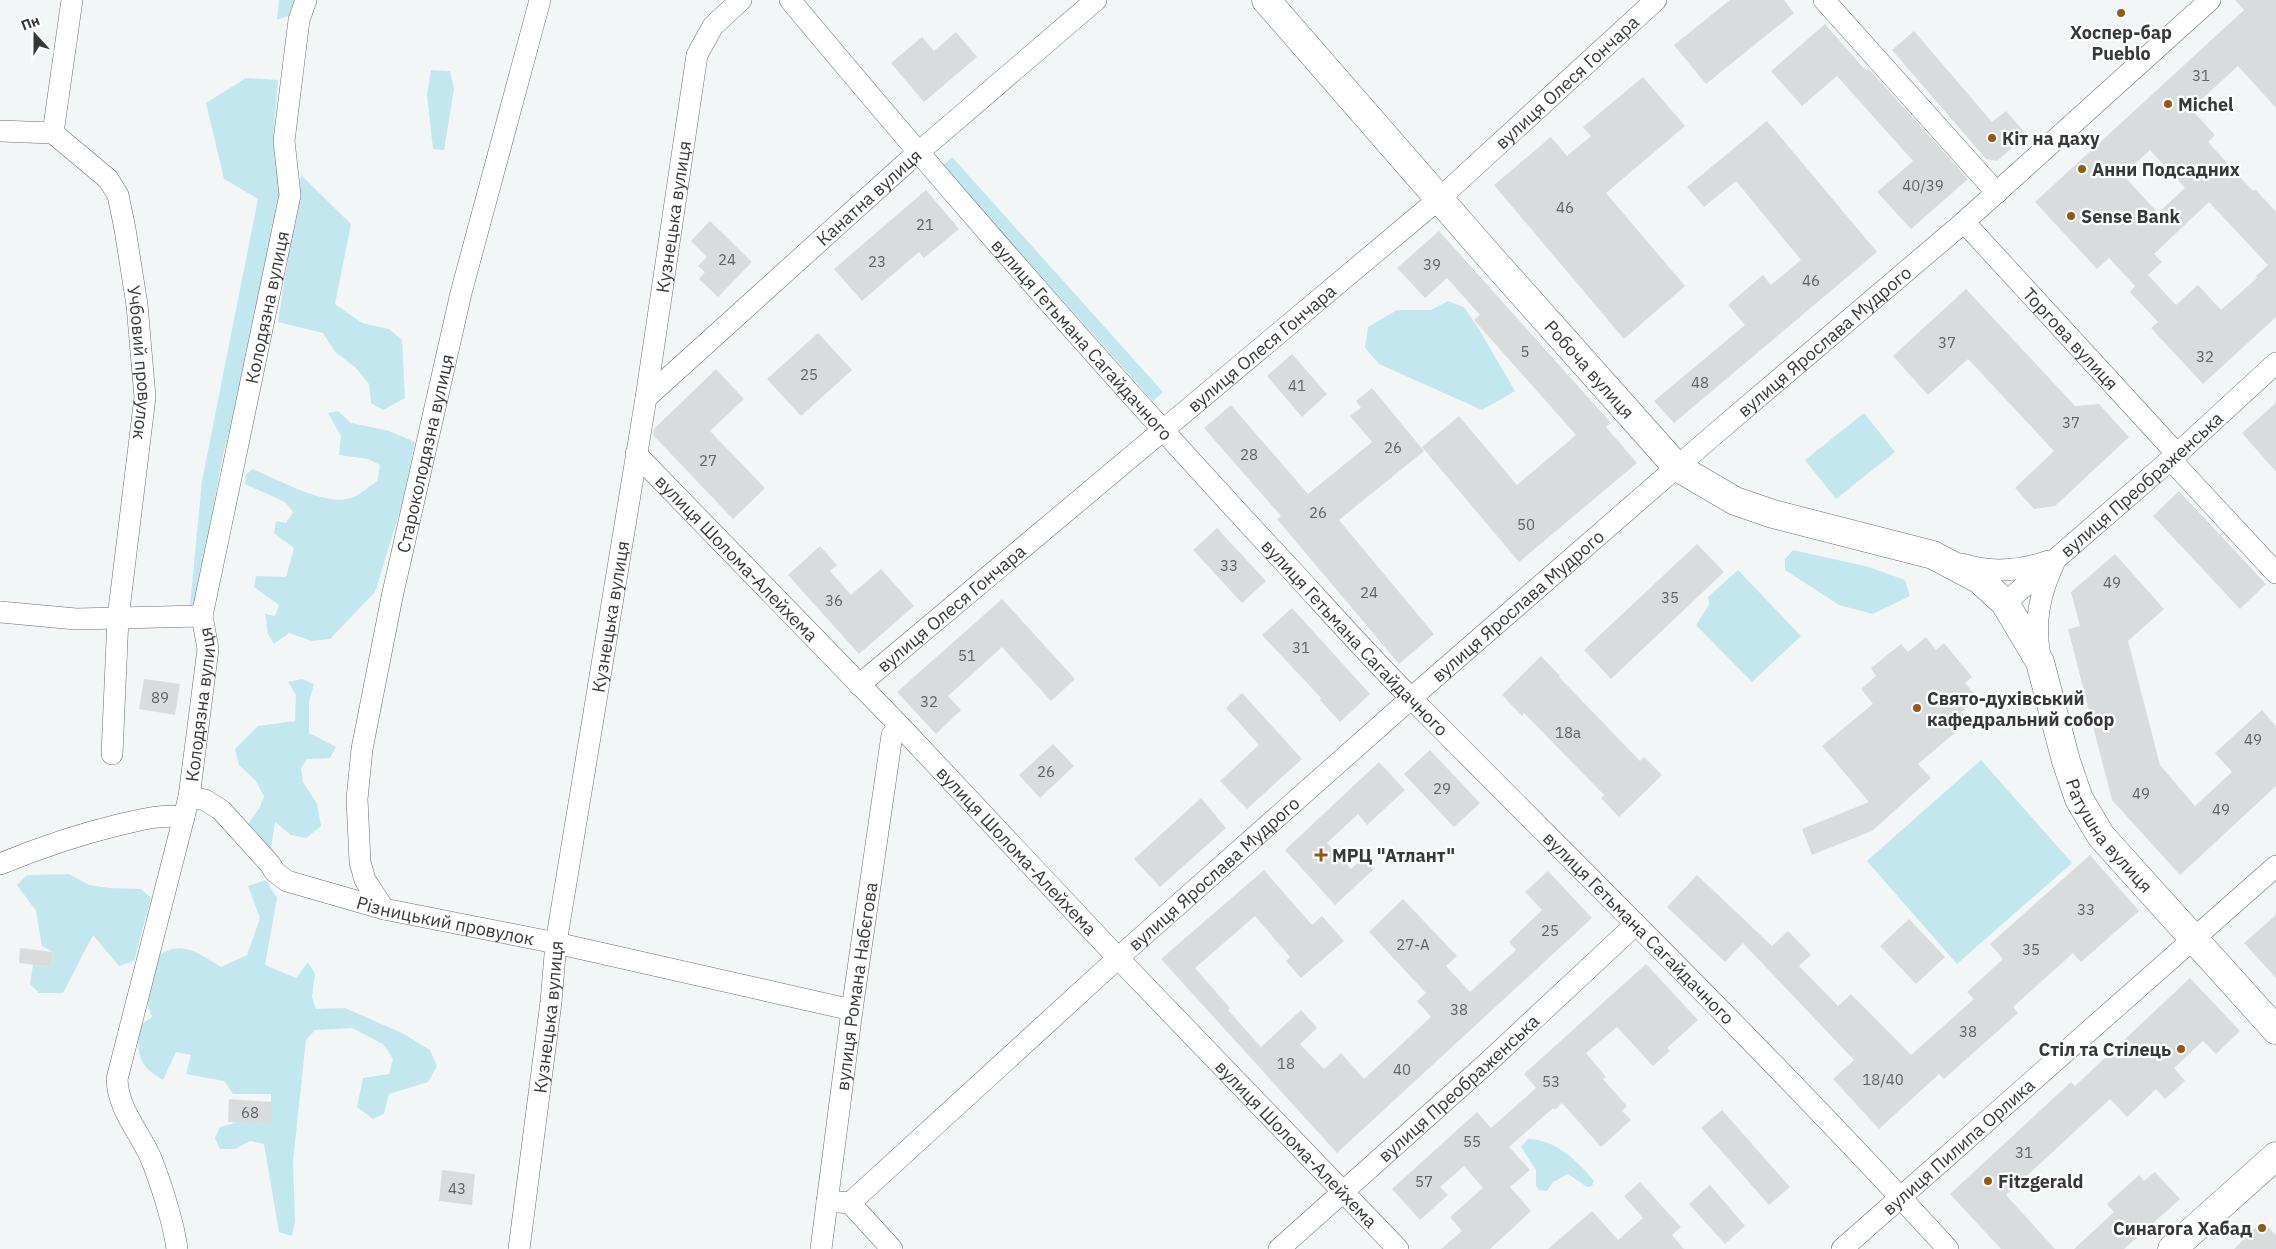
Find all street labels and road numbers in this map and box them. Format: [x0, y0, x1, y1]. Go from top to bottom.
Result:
street label: вулиця Олеся Гончара [1490, 10, 1644, 153]
street label: Кузнецька вулиця [650, 139, 696, 294]
street label: Канатна вулиця [811, 143, 926, 250]
street label: Колодязна вулиця [239, 229, 294, 386]
street label: вулиця Гетьмана Сагайдачного [987, 234, 1178, 445]
street label: вулиця Ярослава Мудрого [1733, 261, 1916, 421]
street label: вулиця Олеся Гончара [1182, 279, 1341, 417]
street label: Торгова вулиця [2018, 282, 2124, 394]
street label: Учбовий провулок [123, 284, 157, 441]
street label: Робоча вулиця [1540, 315, 1640, 423]
street label: Староколодязна вулиця [391, 352, 458, 555]
street label: вулиця Преображенська [2055, 406, 2228, 562]
street label: вулиця Шолома-Алейхема [651, 470, 823, 647]
street label: вулиця Ярослава Мудрого [1427, 524, 1609, 687]
street label: вулиця Гетьмана Сагайдачного [1257, 534, 1453, 741]
street label: Кузнецька вулиця [586, 539, 634, 694]
street label: вулиця Олеся Гончара [872, 539, 1030, 677]
street label: Колодязна вулиця [180, 625, 220, 783]
street label: вулиця Шолома-Алейхема [932, 761, 1102, 940]
street label: Ратушна вулиця [2061, 775, 2158, 897]
street label: вулиця Ярослава Мудрого [1123, 791, 1304, 955]
street label: вулиця Гетьмана Сагайдачного [1539, 826, 1739, 1029]
street label: вулиця Романа Набєгова [830, 880, 882, 1092]
street label: Різницький провулок [354, 890, 536, 950]
street label: Кузнецька вулиця [528, 940, 568, 1095]
street label: вулиця Преображенська [1373, 1009, 1544, 1167]
street label: вулиця Шолома-Алейхема [1211, 1055, 1383, 1233]
street label: вулиця Пилипа Орлика [1877, 1073, 2039, 1220]

